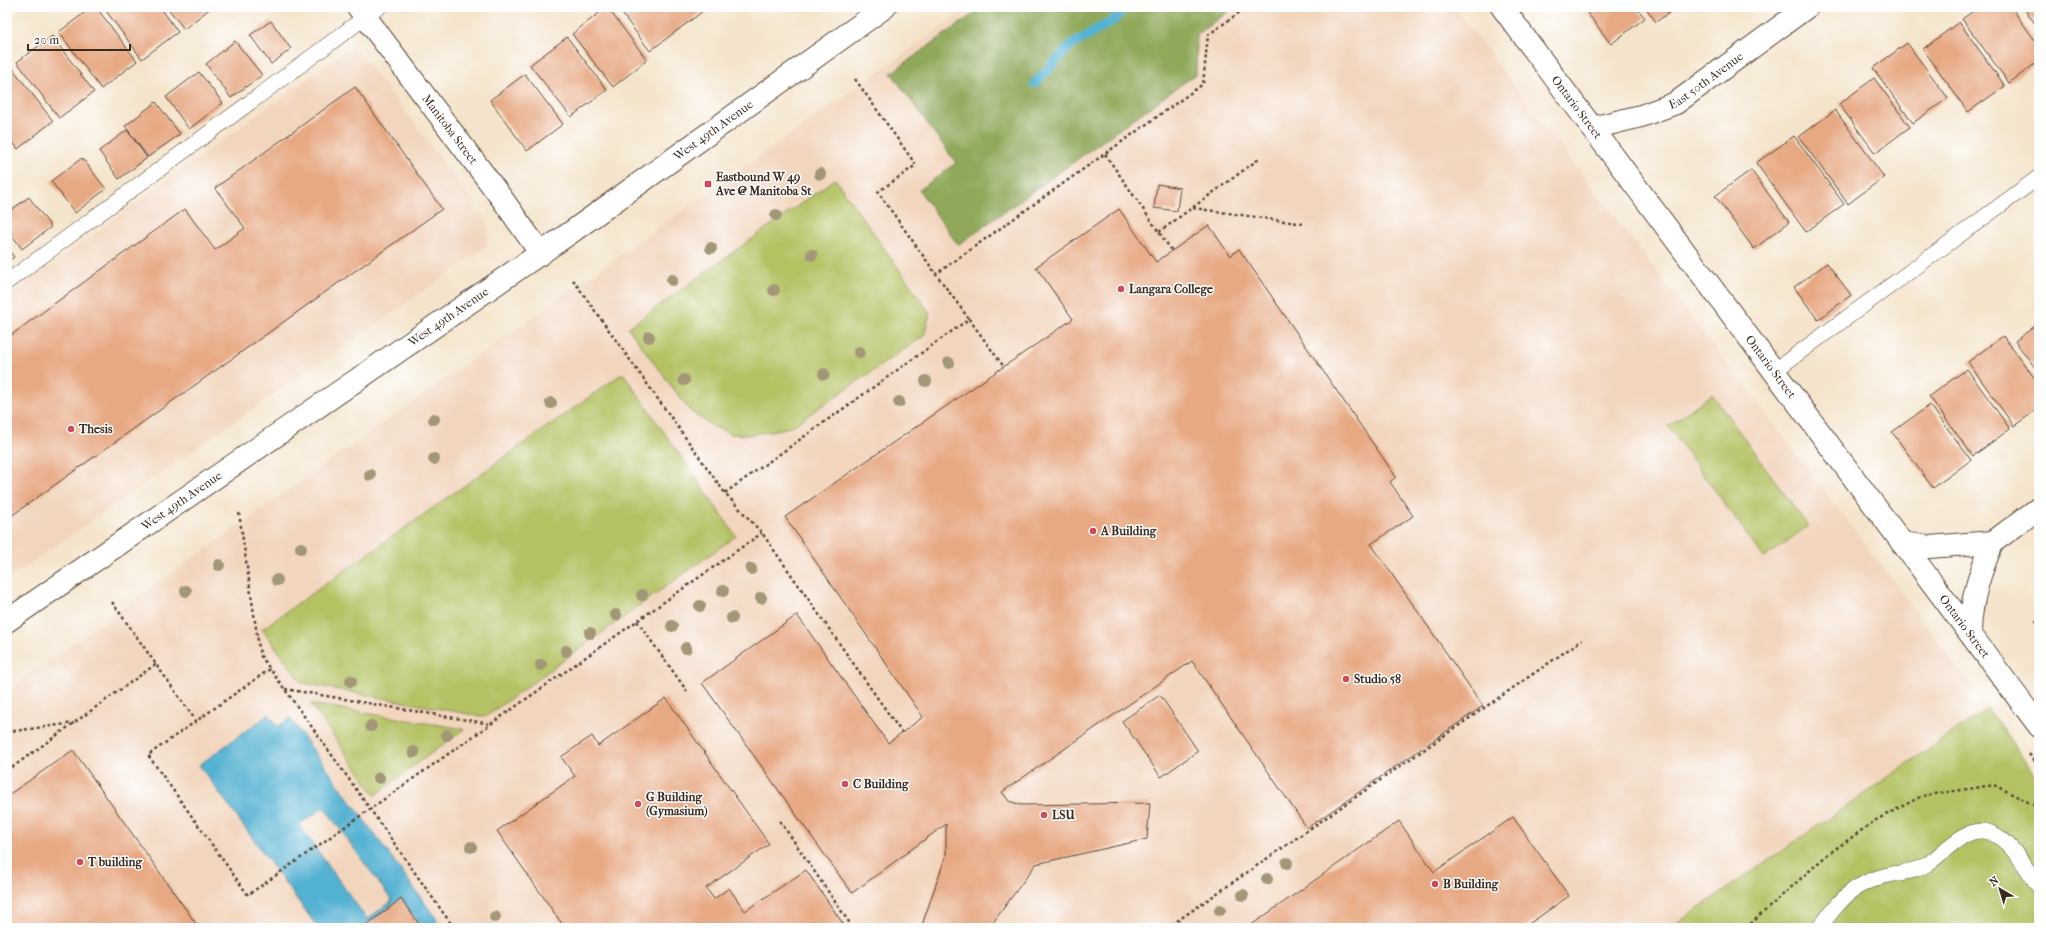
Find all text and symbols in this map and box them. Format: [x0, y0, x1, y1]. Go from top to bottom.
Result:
scale bar [28, 26, 130, 52]
text: 20 m [34, 33, 59, 47]
street label: East 50th Avenue [1667, 49, 1746, 112]
street label: Ontario Street [1549, 73, 1605, 142]
street label: Manitoba Street [419, 92, 481, 167]
street label: West 49th Avenue [670, 97, 756, 164]
place label: Eastbound W 49 Ave @ Manitoba St [715, 170, 812, 198]
marker: Eastbound W 49 Ave @ Manitoba St [703, 179, 713, 189]
place label: Langara College [1129, 282, 1213, 297]
street label: West 49th Avenue [405, 284, 491, 350]
marker: Langara College [1116, 284, 1126, 294]
street label: Ontario Street [1743, 332, 1799, 402]
place label: Thesis [78, 422, 113, 436]
marker: Thesis [66, 424, 76, 434]
street label: West 49th Avenue [138, 468, 224, 534]
place label: A Building [1100, 524, 1157, 539]
marker: A Building [1088, 526, 1098, 536]
street label: Ontario Street [1936, 592, 1993, 661]
place label: Studio 58 [1354, 672, 1401, 686]
marker: Studio 58 [1341, 674, 1351, 684]
place label: C Building [853, 777, 909, 792]
marker: C Building [840, 779, 850, 789]
place label: G Building (Gymasium) [646, 790, 708, 819]
marker: G Building (Gymasium) [633, 799, 643, 809]
place label: LSU [1052, 808, 1075, 822]
marker: LSU [1039, 810, 1049, 820]
place label: T building [87, 855, 142, 870]
marker: T building [75, 857, 85, 867]
north arrow [1980, 869, 2020, 909]
text: N [1987, 873, 2002, 889]
place label: B Building [1443, 877, 1499, 892]
marker: B Building [1430, 879, 1440, 889]

